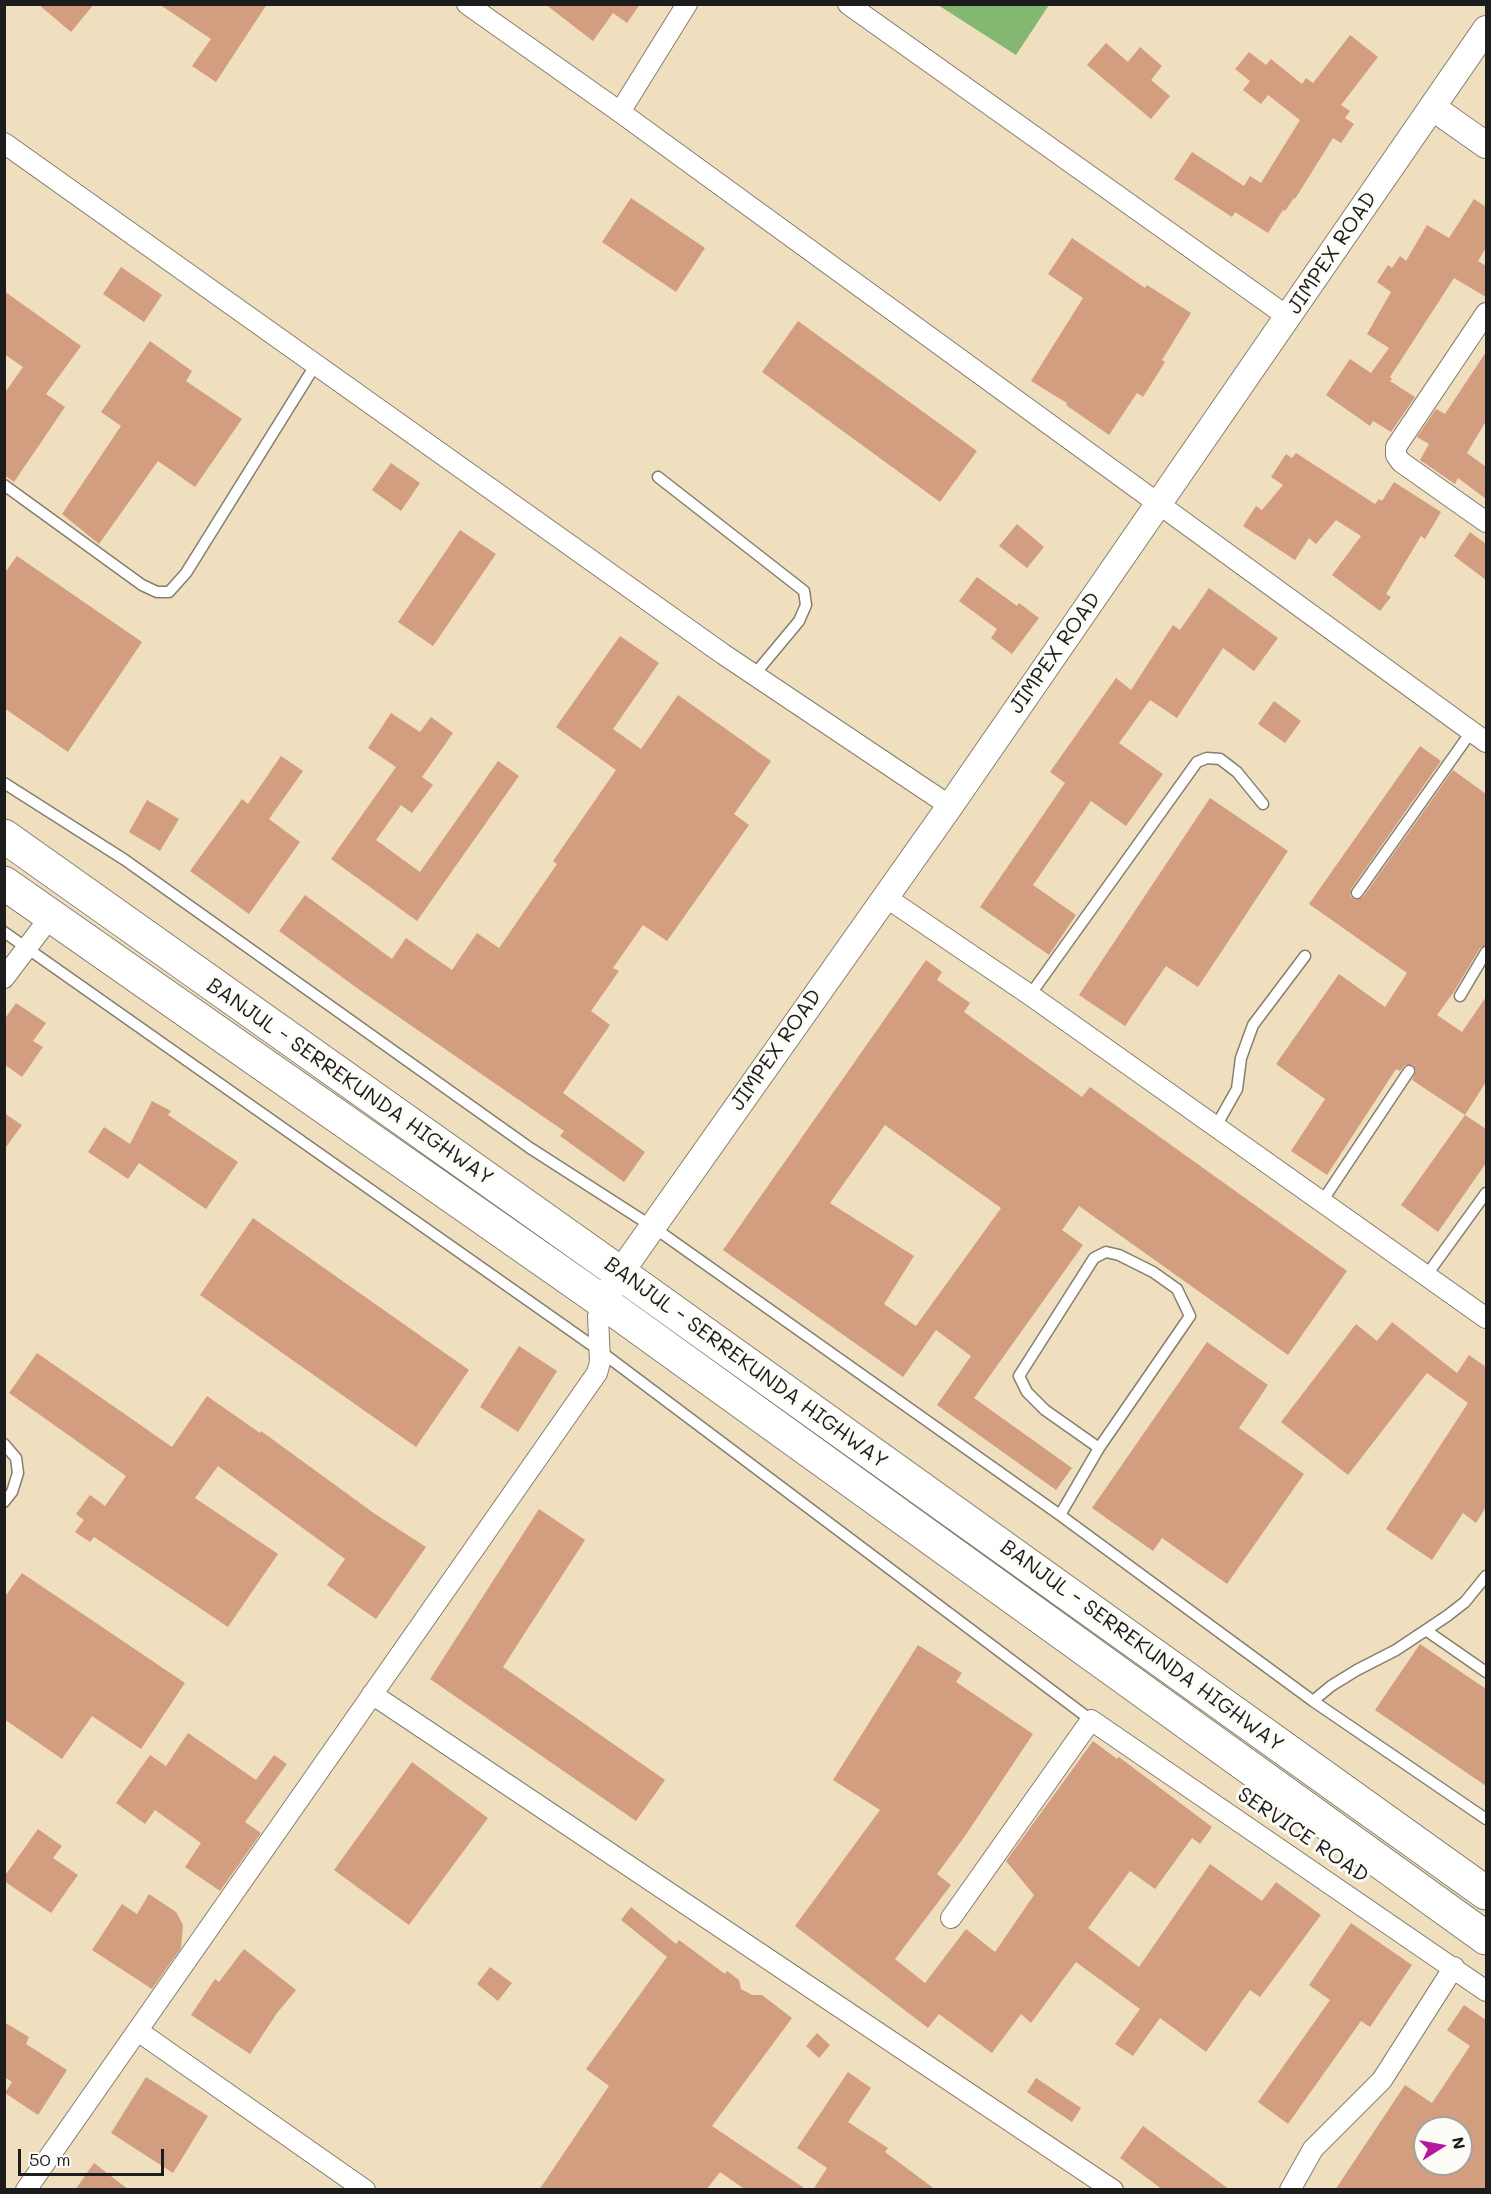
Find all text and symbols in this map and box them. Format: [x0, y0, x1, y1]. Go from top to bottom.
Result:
street label: JIMPEX ROAD [1282, 187, 1382, 319]
street label: JIMPEX ROAD [1004, 588, 1106, 718]
street label: BANJUL - SERREKUNDA HIGHWAY [202, 973, 498, 1191]
street label: JIMPEX ROAD [725, 985, 827, 1115]
street label: BANJUL - SERREKUNDA HIGHWAY [599, 1252, 893, 1474]
street label: BANJUL - SERREKUNDA HIGHWAY [995, 1535, 1289, 1757]
street label: SERVICE ROAD [1233, 1782, 1373, 1888]
north arrow [1413, 2116, 1473, 2176]
text: N [1448, 2135, 1471, 2151]
scale bar [21, 2137, 166, 2175]
text: 50 m [29, 2147, 71, 2171]

